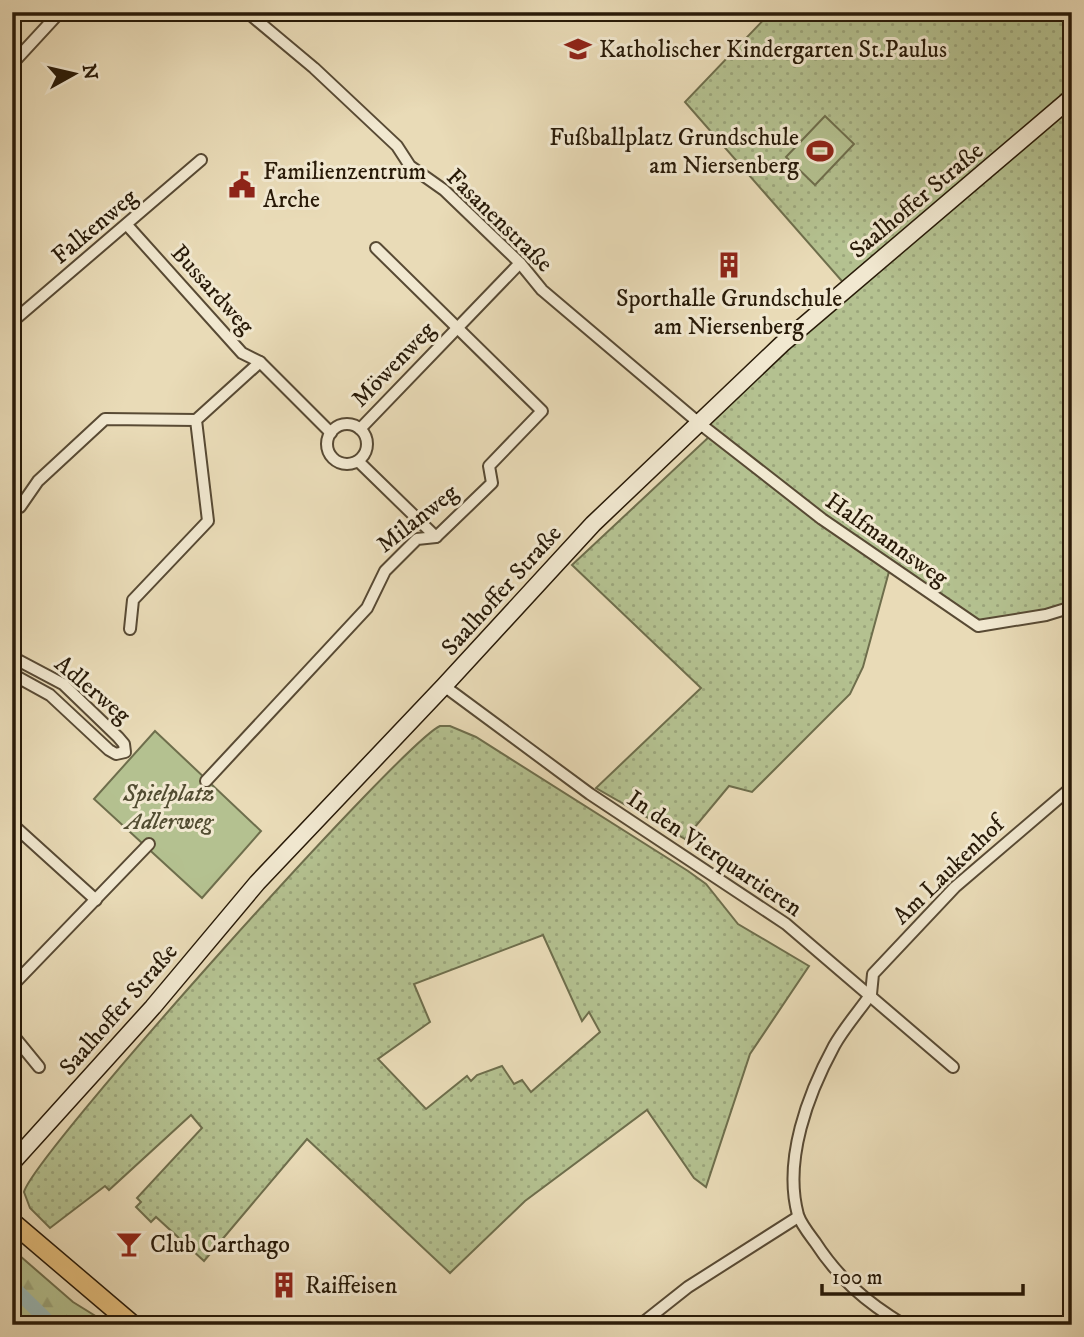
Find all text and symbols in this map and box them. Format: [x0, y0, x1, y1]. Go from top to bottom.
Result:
school or university icon: Katholischer Kindergarten St.Paulus [563, 34, 593, 64]
place label: Katholischer Kindergarten St.Paulus [599, 35, 947, 65]
north arrow [38, 38, 108, 108]
text: N [77, 63, 102, 82]
place label: Fußballplatz Grundschule am Niersenberg [549, 123, 799, 181]
sports icon: Fußballplatz Grundschule am Niersenberg [805, 136, 835, 166]
street label: Saalhoffer Straße [844, 136, 990, 265]
place label: Familienzentrum Arche [263, 157, 426, 215]
street label: Fasanenstraße [440, 162, 559, 279]
public building icon: Familienzentrum Arche [227, 170, 257, 200]
street label: Falkenweg [46, 182, 144, 271]
street label: Bussardweg [164, 239, 261, 341]
building icon: Sporthalle Grundschule am Niersenberg [714, 250, 744, 280]
place label: Sporthalle Grundschule am Niersenberg [616, 284, 842, 342]
street label: Möwenweg [345, 315, 442, 414]
street label: Milanweg [371, 478, 464, 560]
street label: Halfmannsweg [819, 486, 954, 593]
street label: Saalhoffer Straße [435, 519, 568, 662]
street label: Adlerweg [48, 649, 137, 731]
park label: Spielplatz Adlerweg [122, 779, 215, 837]
street label: In den Vierquartieren [621, 784, 808, 924]
street label: Am Laukenhof [887, 808, 1013, 931]
street label: Saalhoffer Straße [53, 937, 184, 1082]
bar icon: Club Carthago [114, 1229, 144, 1259]
place label: Club Carthago [150, 1230, 290, 1260]
scale bar [822, 1253, 1023, 1297]
text: 100 m [832, 1265, 883, 1291]
building icon: Raiffeisen [269, 1270, 299, 1300]
place label: Raiffeisen [305, 1271, 398, 1301]

